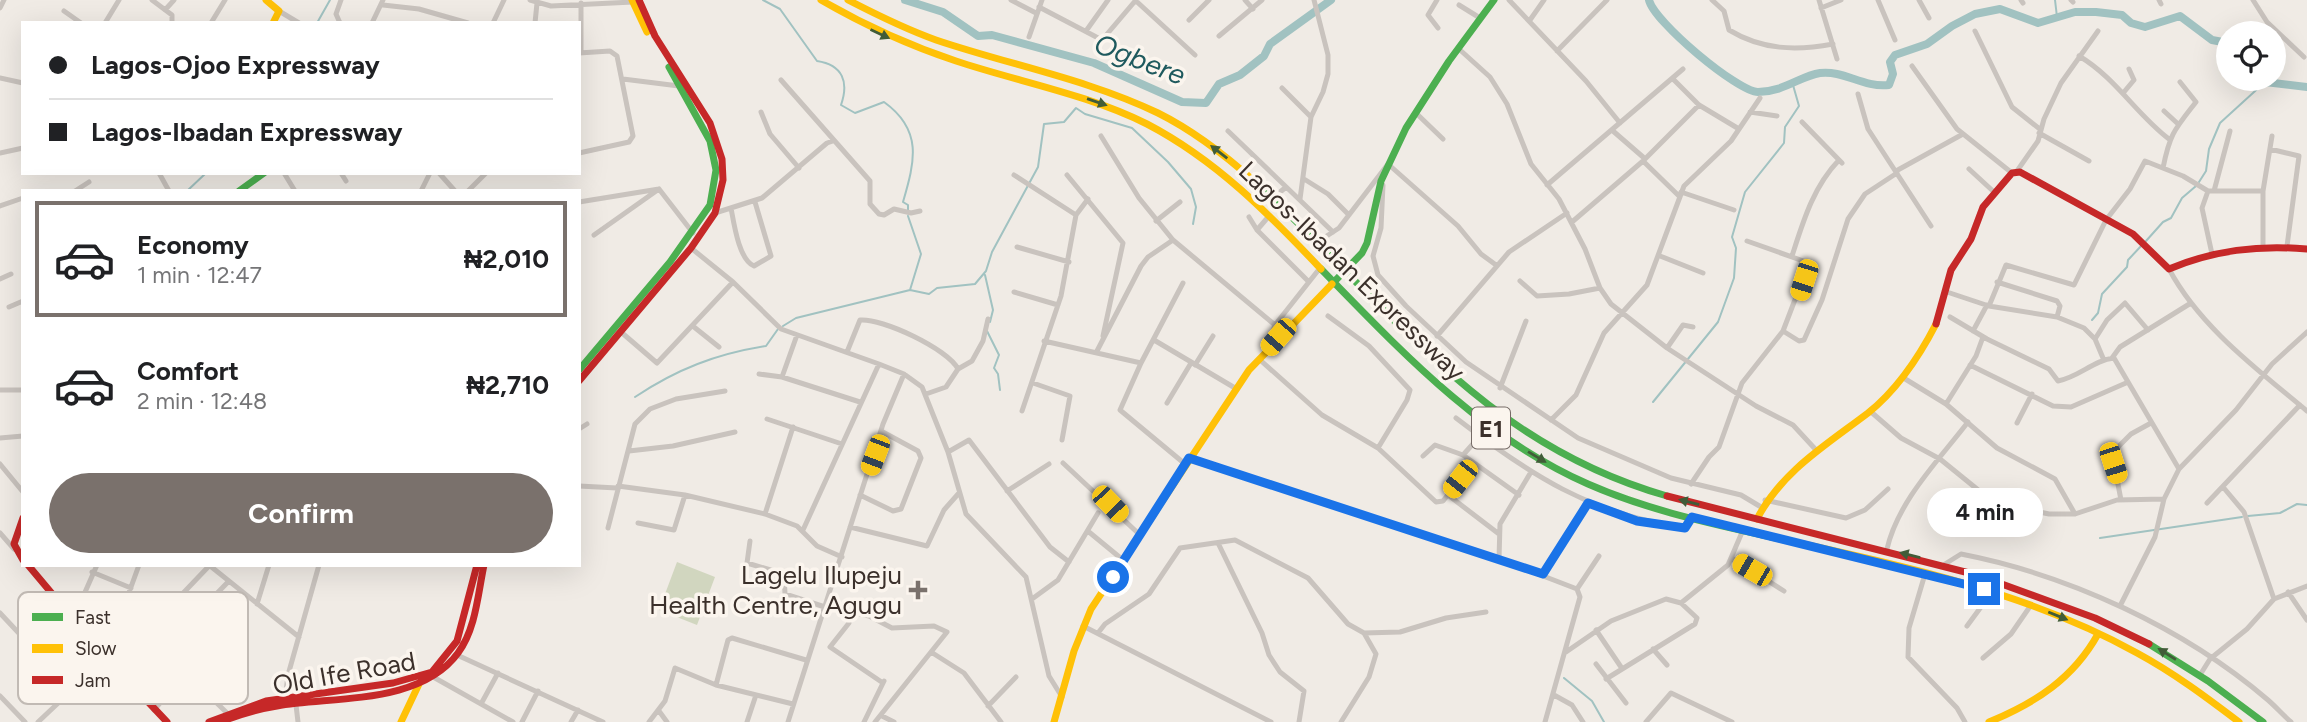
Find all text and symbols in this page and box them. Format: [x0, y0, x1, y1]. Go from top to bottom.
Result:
map controls [2216, 21, 2286, 91]
button: locate [2216, 21, 2286, 91]
water label: Ogbere [1090, 26, 1190, 92]
one-way arrow [870, 28, 890, 40]
text: Lagos-Ojoo Expressway [91, 49, 380, 81]
one-way arrow [1086, 97, 1107, 108]
text: Lagos-Ibadan Expressway [91, 116, 403, 148]
one-way arrow [1211, 145, 1229, 160]
street label: Lagos-Ibadan Expressway [1232, 155, 1472, 388]
icon: car [53, 228, 116, 291]
text: Economy [137, 229, 249, 261]
text: ₦2,010 [464, 243, 549, 275]
car [1788, 257, 1821, 303]
text: 1 min · 12:47 [137, 261, 262, 289]
car [1257, 314, 1300, 360]
icon: car [53, 354, 116, 417]
text: Comfort [137, 355, 239, 387]
text: ₦2,710 [466, 369, 549, 401]
text: 2 min · 12:48 [137, 387, 267, 415]
road number: E1 [1472, 408, 1510, 448]
car [858, 432, 893, 478]
car [2097, 440, 2130, 486]
one-way arrow [1527, 451, 1546, 464]
car [1439, 456, 1482, 502]
button: Confirm [49, 473, 553, 553]
car [1088, 482, 1133, 526]
callout: 4 min [1926, 488, 2042, 536]
one-way arrow [1678, 496, 1700, 507]
text: 4 min [1955, 498, 2015, 526]
one-way arrow [1899, 549, 1921, 560]
car [1729, 550, 1776, 590]
place label: Lagelu Ilupeju Health Centre, Agugu [649, 559, 902, 621]
route start [1097, 561, 1129, 593]
route end [1968, 573, 2000, 605]
marker: Lagelu Ilupeju Health Centre, Agugu [908, 580, 928, 600]
legend [18, 592, 248, 704]
text: Fast [75, 606, 111, 629]
one-way arrow [2047, 610, 2068, 621]
text: Slow [75, 637, 117, 660]
street label: Old Ife Road [270, 645, 418, 701]
one-way arrow [2157, 648, 2177, 661]
text: Jam [75, 669, 111, 692]

